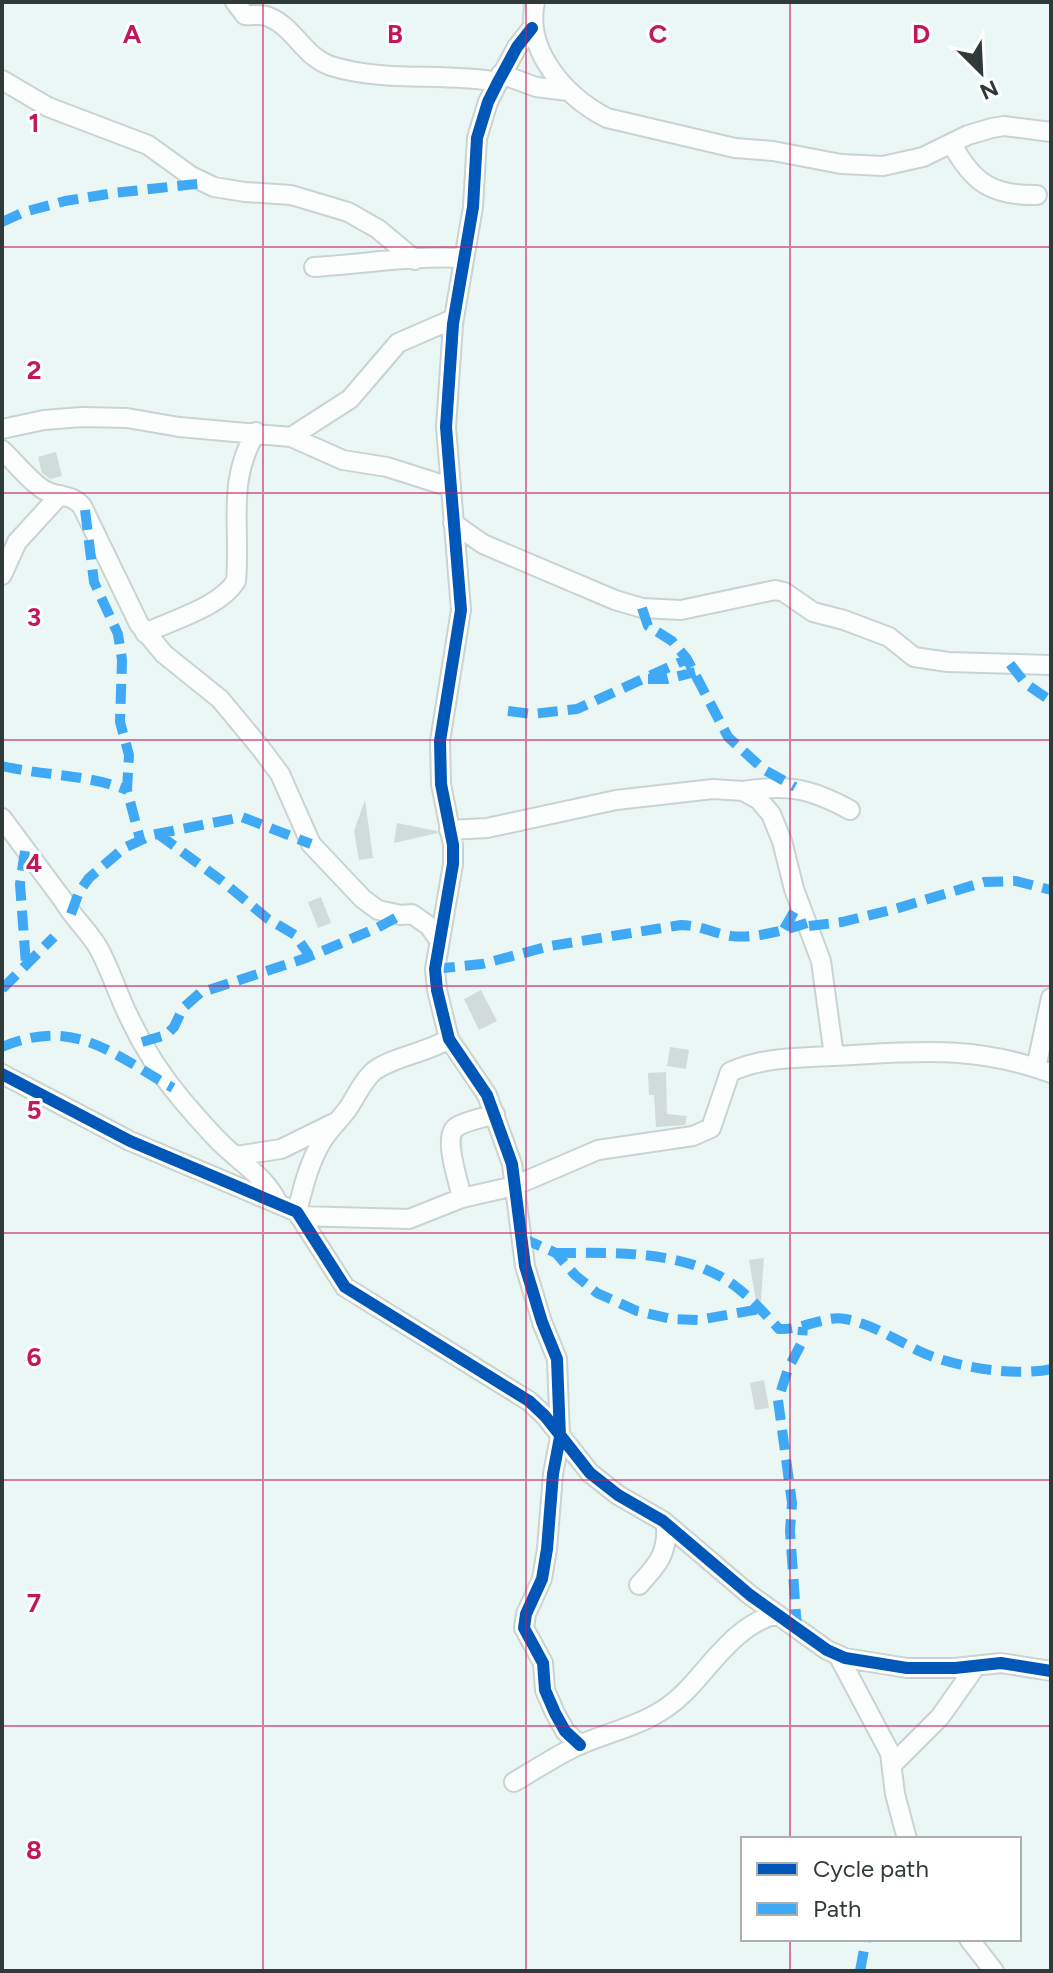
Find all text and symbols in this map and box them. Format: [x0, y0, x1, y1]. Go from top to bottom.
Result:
text: A [123, 18, 142, 50]
text: B [387, 18, 403, 50]
text: C [649, 18, 668, 50]
text: D [912, 18, 930, 50]
north arrow [941, 32, 1021, 112]
text: N [976, 74, 1002, 106]
text: 1 [29, 107, 39, 139]
text: 2 [26, 354, 42, 386]
text: 3 [27, 601, 41, 633]
text: 4 [26, 847, 42, 879]
text: 5 [26, 1094, 42, 1126]
text: 6 [26, 1341, 42, 1373]
text: 7 [27, 1587, 41, 1619]
text: 8 [26, 1834, 42, 1866]
legend [741, 1837, 1021, 1941]
text: Cycle path [813, 1854, 929, 1883]
text: Path [813, 1894, 861, 1923]

